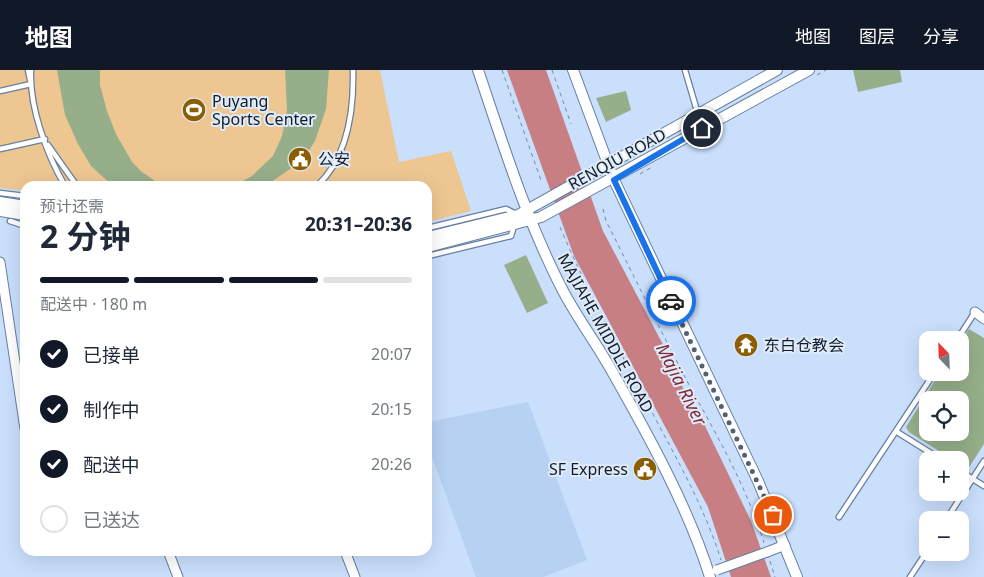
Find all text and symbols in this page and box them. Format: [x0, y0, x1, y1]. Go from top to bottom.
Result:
text: 地图 [25, 20, 73, 53]
text: 地图 [795, 24, 831, 48]
text: 图层 [859, 24, 895, 48]
text: 分享 [923, 24, 959, 48]
place label: Puyang Sports Center [212, 90, 315, 130]
sports icon: Puyang Sports Center [181, 97, 207, 123]
pin [681, 107, 723, 149]
icon: home [688, 114, 716, 142]
street label: RENQIU ROAD [564, 123, 670, 195]
public building icon: 公安 [287, 146, 313, 172]
place label: 公安 [318, 148, 350, 170]
text: 预计还需 [40, 195, 104, 217]
text: 20:31–20:36 [305, 211, 412, 237]
text: 2 分钟 [40, 214, 131, 257]
street label: MAJIAHE MIDDLE ROAD [553, 249, 659, 417]
courier [646, 276, 696, 326]
icon: car [657, 287, 685, 315]
text: 配送中 · 180 m [40, 293, 147, 315]
north arrow [919, 331, 969, 381]
map controls [919, 331, 969, 561]
temple icon: 东白仓教会 [733, 332, 759, 358]
place label: 东白仓教会 [764, 334, 844, 356]
water label: Majia River [651, 339, 713, 430]
icon: check [40, 340, 68, 368]
text: 已接单 [83, 342, 140, 368]
text: 20:07 [371, 343, 412, 365]
button: locate [919, 391, 969, 441]
icon: check [40, 395, 68, 423]
text: 制作中 [83, 397, 140, 423]
text: 20:15 [371, 398, 412, 420]
icon: check [40, 450, 68, 478]
button: + [919, 451, 969, 501]
text: 配送中 [83, 452, 140, 478]
text: 20:26 [371, 453, 412, 475]
public building icon: SF Express [632, 456, 658, 482]
place label: SF Express [549, 458, 628, 480]
pin [752, 494, 794, 536]
icon: bag [759, 501, 787, 529]
text: 已送达 [83, 507, 140, 533]
button: − [919, 511, 969, 561]

